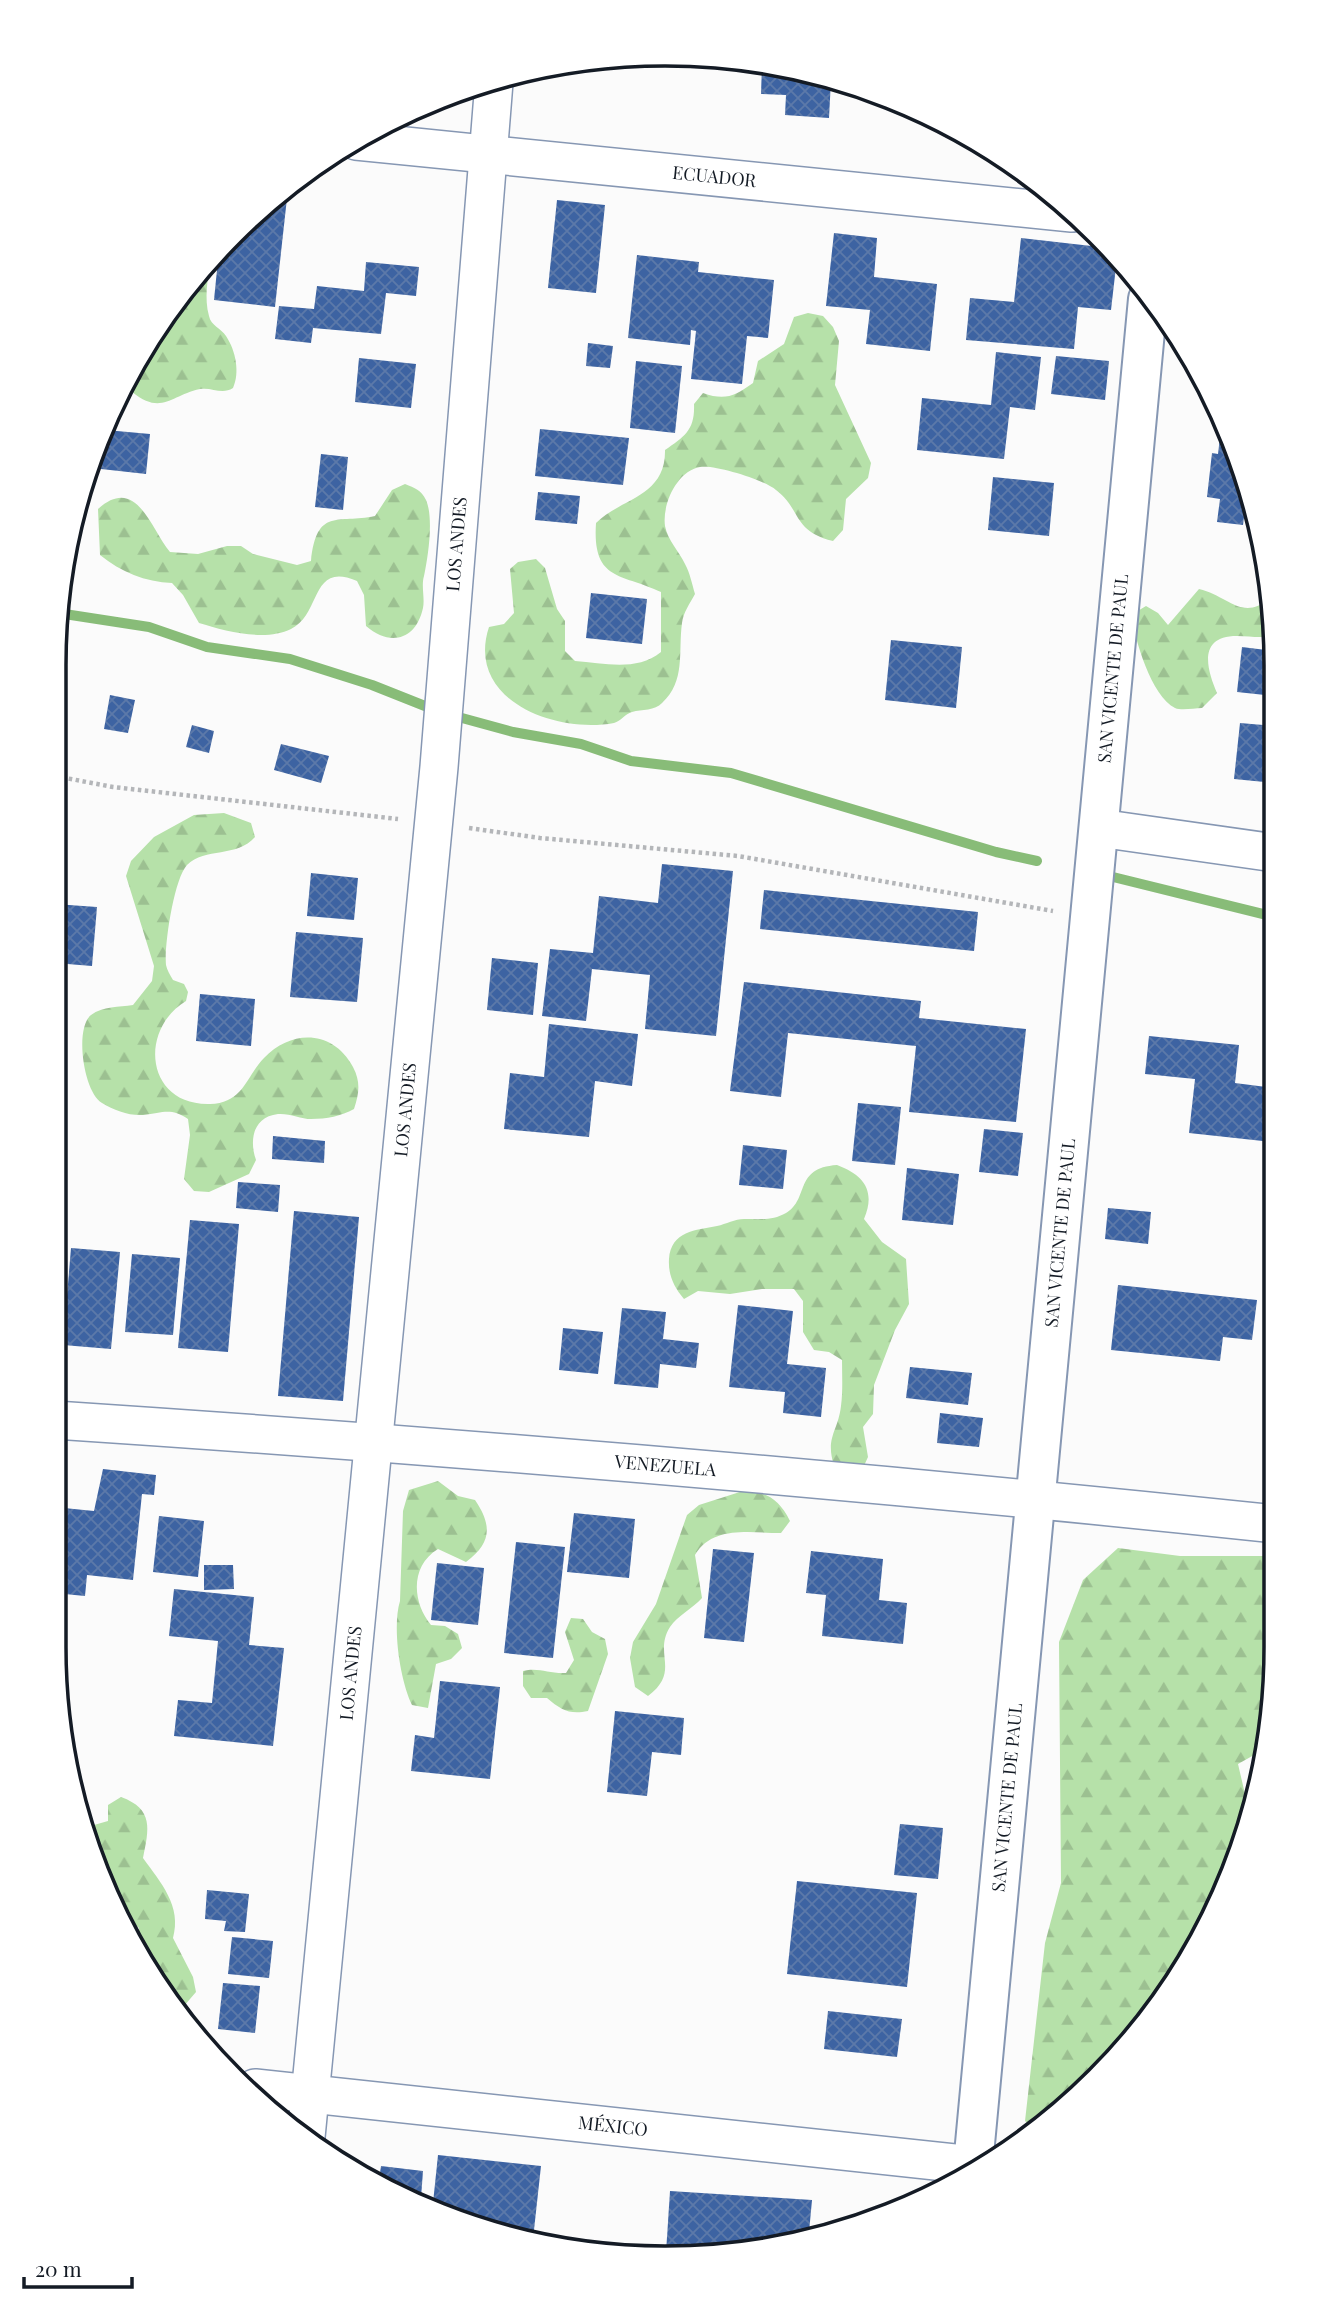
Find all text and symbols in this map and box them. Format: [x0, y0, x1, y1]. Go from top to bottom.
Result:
street label: ECUADOR [671, 160, 758, 192]
street label: LOS ANDES [440, 496, 472, 592]
street label: SAN VICENTE DE PAUL [1092, 573, 1133, 764]
street label: LOS ANDES [388, 1061, 421, 1158]
street label: SAN VICENTE DE PAUL [1039, 1137, 1080, 1328]
street label: VENEZUELA [613, 1449, 718, 1481]
street label: LOS ANDES [334, 1625, 367, 1721]
street label: SAN VICENTE DE PAUL [986, 1702, 1027, 1893]
street label: MÉXICO [577, 2110, 649, 2141]
scale bar [24, 2246, 133, 2290]
text: 20 m [35, 2254, 82, 2282]

